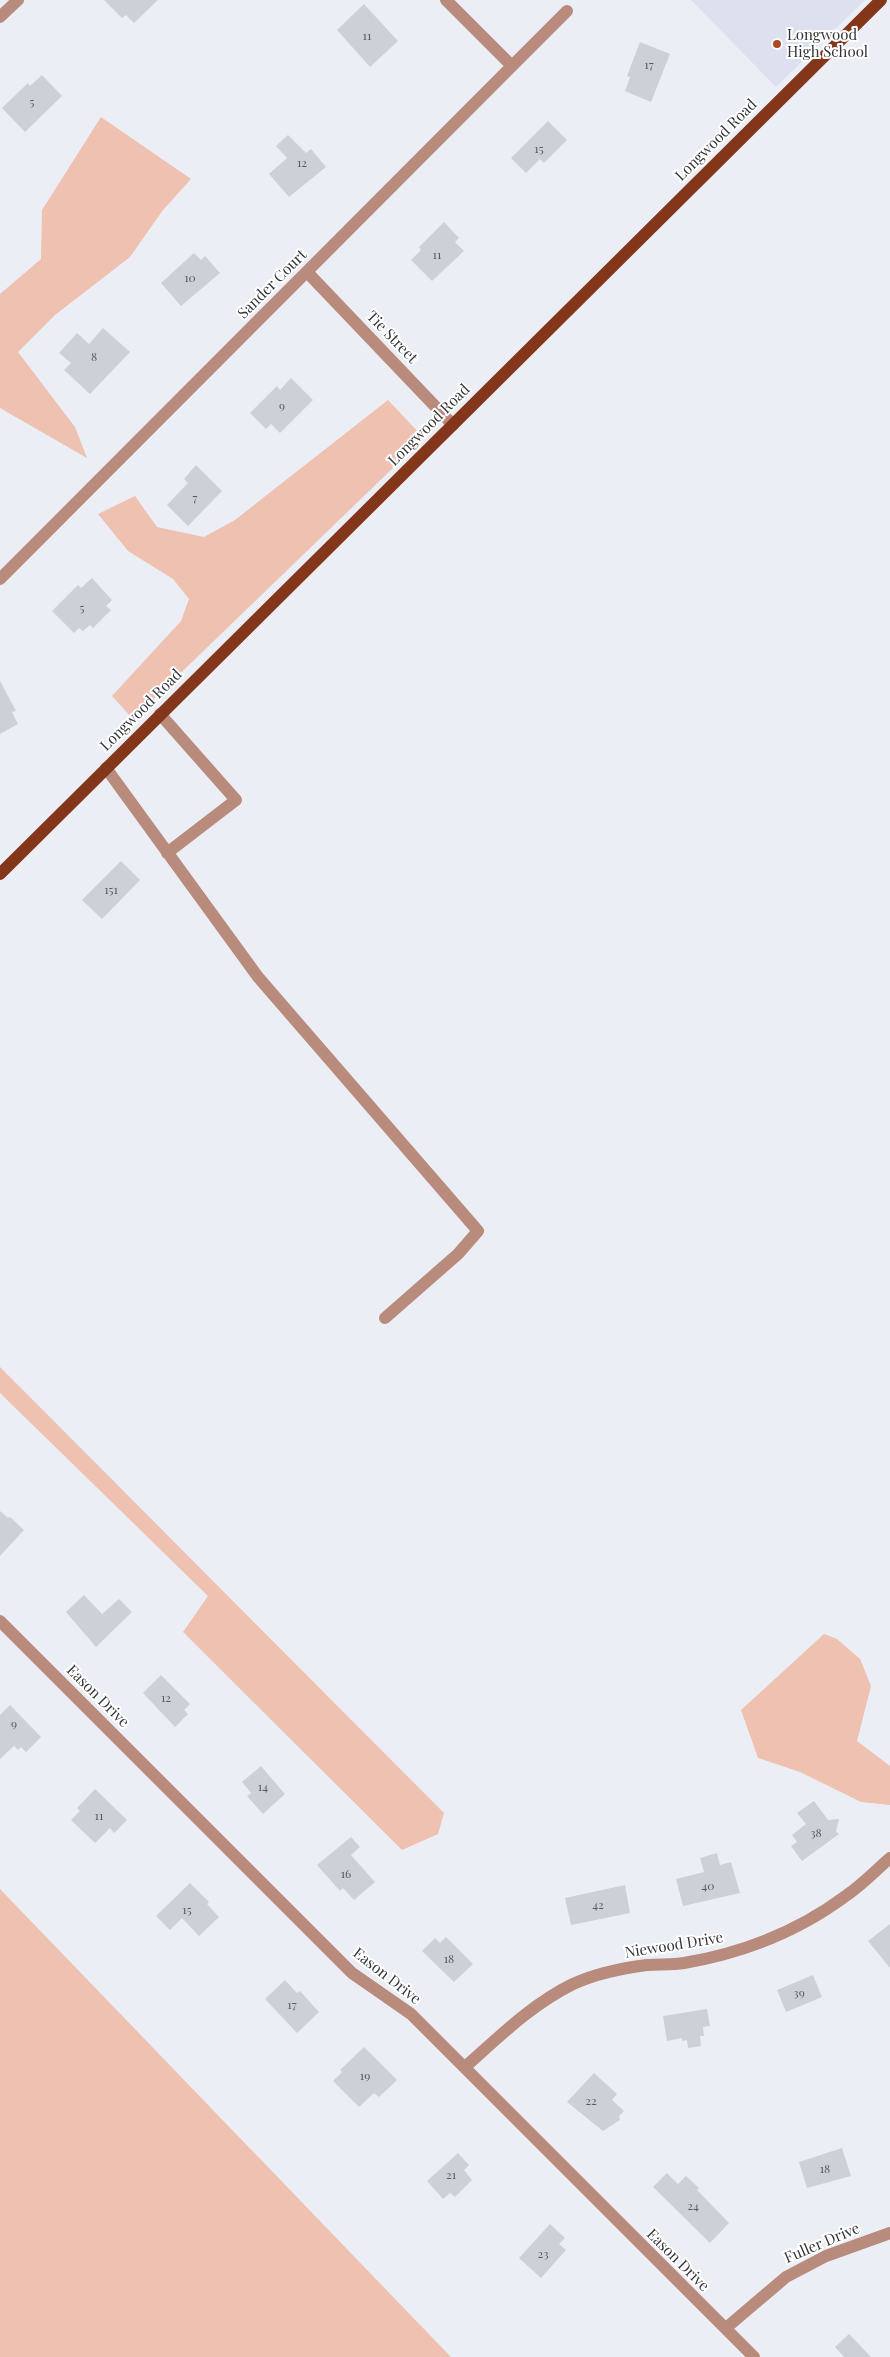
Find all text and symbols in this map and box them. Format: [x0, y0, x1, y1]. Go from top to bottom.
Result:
place label: Longwood High School [787, 24, 868, 61]
house number: 11 [363, 27, 372, 43]
marker: Longwood High School [771, 38, 783, 50]
house number: 17 [644, 56, 654, 72]
house number: 5 [30, 93, 35, 109]
street label: Longwood Road [670, 94, 761, 185]
house number: 15 [534, 140, 544, 156]
house number: 12 [297, 154, 307, 170]
street label: Sander Court [232, 244, 311, 322]
house number: 11 [433, 246, 442, 262]
house number: 10 [184, 269, 196, 285]
street label: Tie Street [363, 306, 423, 367]
house number: 8 [91, 348, 97, 364]
street label: Longwood Road [383, 379, 474, 470]
house number: 9 [279, 397, 285, 413]
house number: 7 [193, 489, 198, 505]
house number: 5 [80, 599, 85, 615]
street label: Longwood Road [95, 664, 186, 755]
house number: 151 [104, 881, 118, 897]
street label: Eason Drive [63, 1660, 134, 1731]
house number: 12 [161, 1689, 171, 1705]
house number: 9 [11, 1715, 17, 1731]
house number: 14 [258, 1778, 268, 1794]
house number: 11 [95, 1807, 104, 1823]
house number: 38 [810, 1824, 822, 1840]
house number: 16 [341, 1865, 351, 1881]
house number: 40 [701, 1877, 715, 1893]
house number: 42 [592, 1896, 604, 1912]
house number: 15 [182, 1901, 192, 1917]
street label: Niewood Drive [623, 1926, 724, 1962]
street label: Eason Drive [350, 1942, 426, 2008]
house number: 18 [444, 1950, 454, 1966]
house number: 39 [793, 1984, 805, 2000]
house number: 17 [287, 1996, 297, 2012]
house number: 19 [360, 2067, 370, 2083]
house number: 22 [585, 2092, 597, 2108]
house number: 18 [820, 2160, 830, 2176]
house number: 21 [446, 2166, 457, 2182]
house number: 24 [687, 2197, 699, 2213]
street label: Fuller Drive [781, 2217, 862, 2267]
street label: Eason Drive [643, 2224, 714, 2295]
house number: 23 [537, 2245, 549, 2261]

